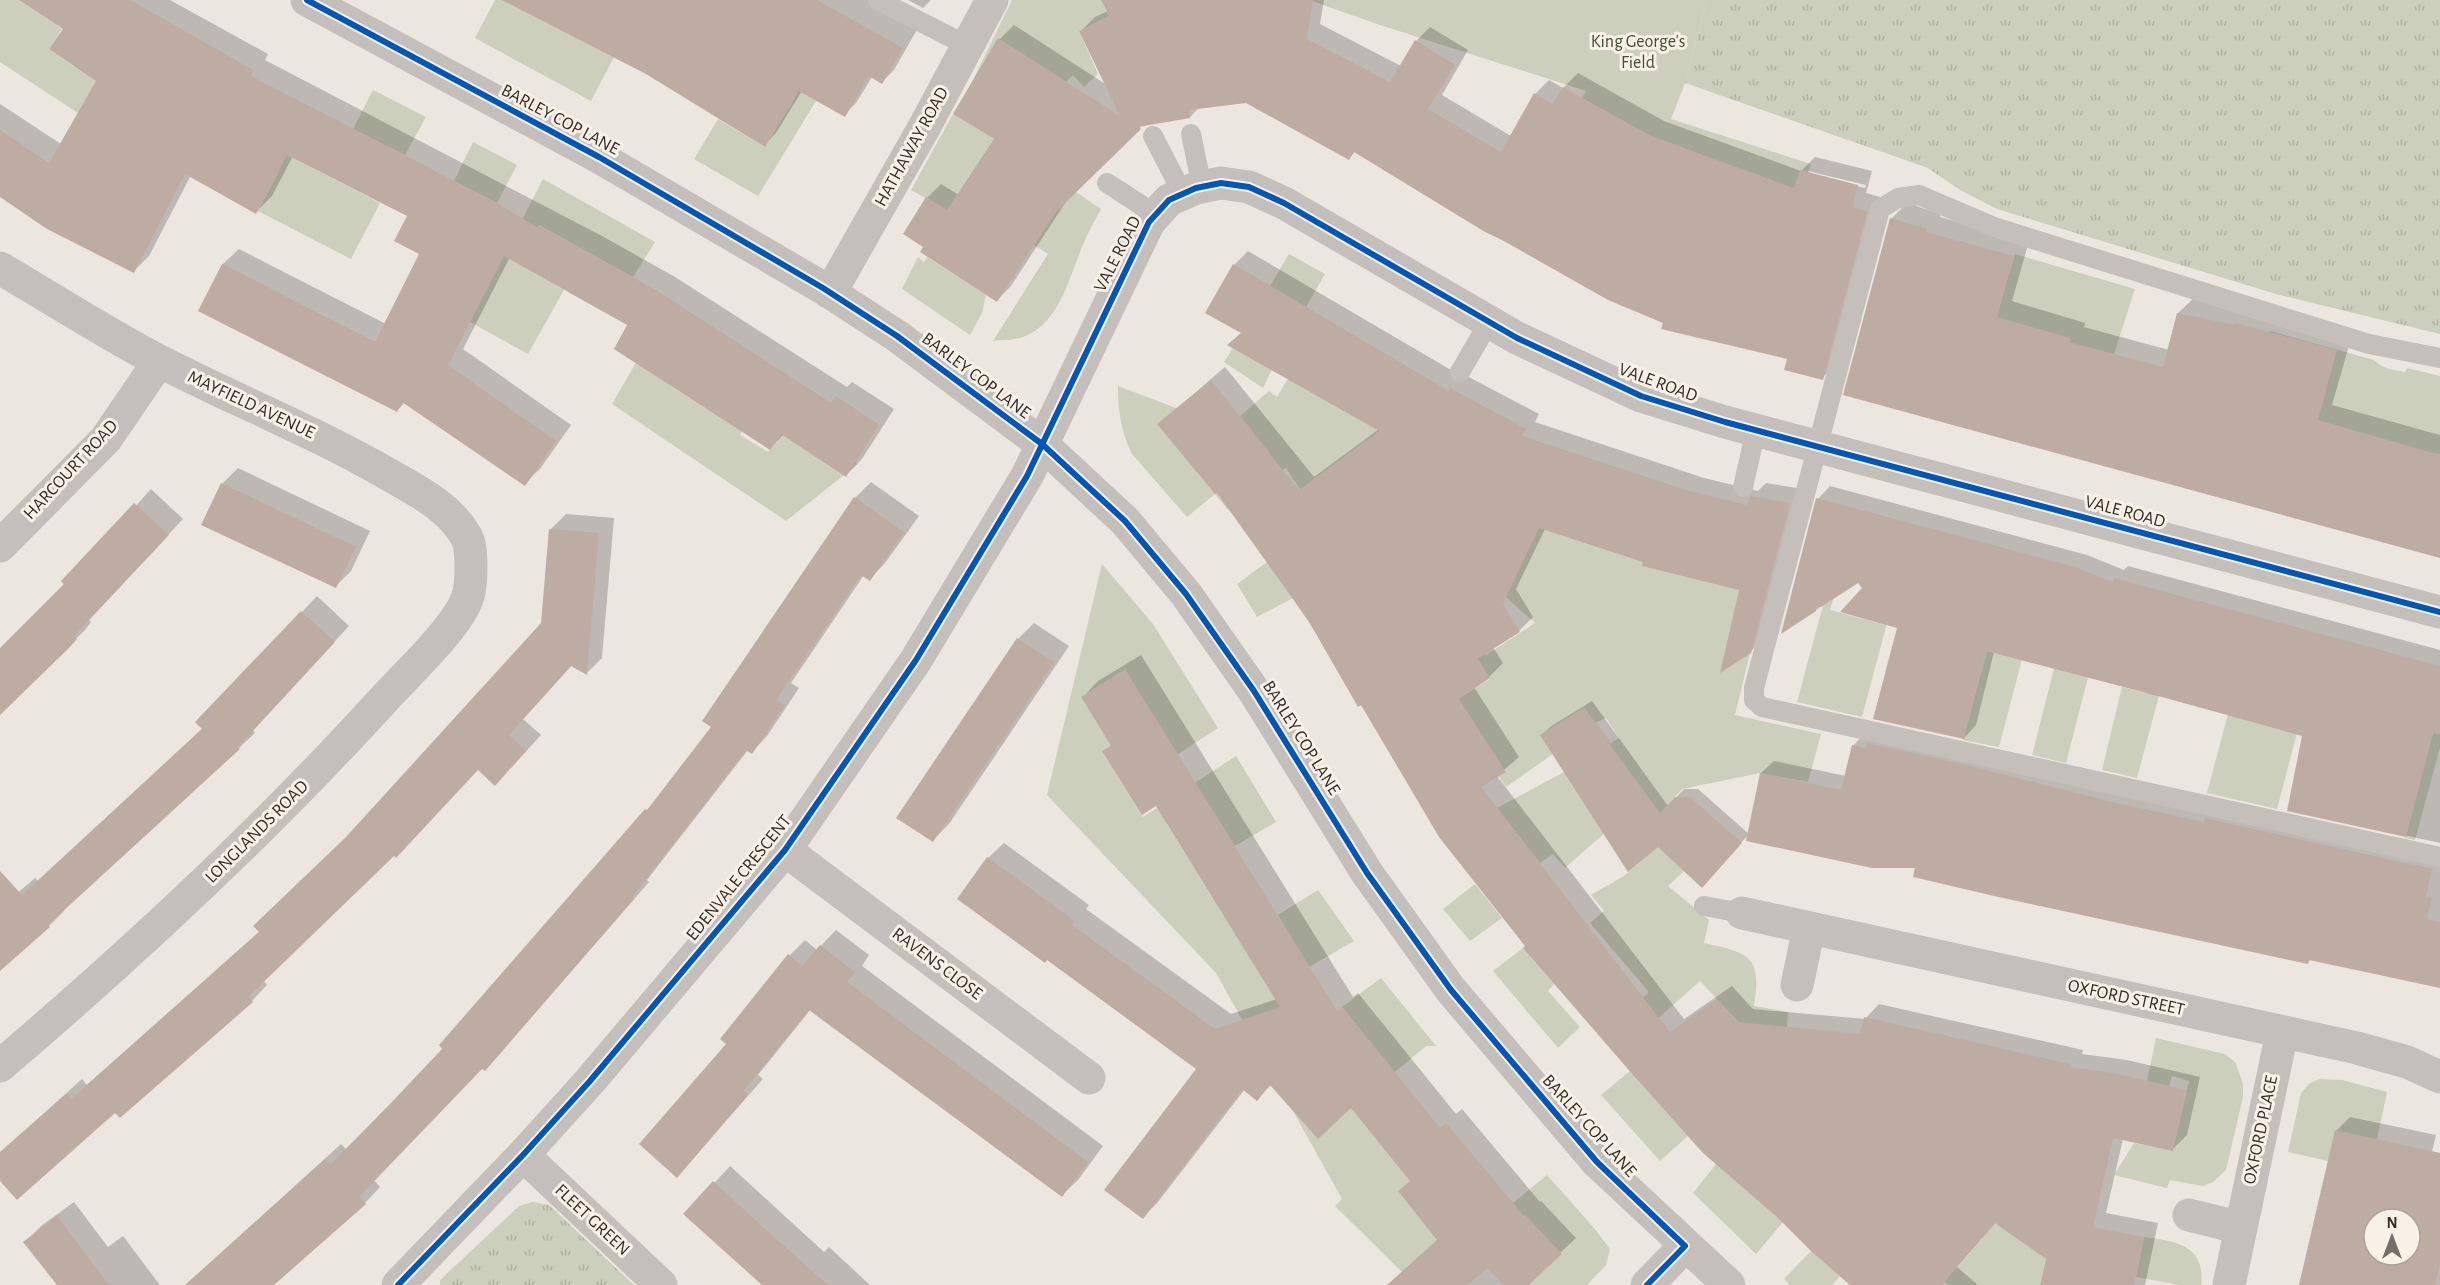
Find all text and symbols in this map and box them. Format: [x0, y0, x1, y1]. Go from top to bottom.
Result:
park label: King George's Field [1591, 33, 1685, 72]
street label: BARLEY COP LANE [498, 81, 622, 159]
street label: HATHAWAY ROAD [872, 84, 952, 210]
street label: VALE ROAD [1091, 213, 1145, 295]
street label: BARLEY COP LANE [918, 329, 1034, 423]
street label: VALE ROAD [1616, 360, 1700, 406]
street label: MAYFIELD AVENUE [185, 368, 318, 442]
street label: HARCOURT ROAD [21, 417, 121, 523]
street label: VALE ROAD [2083, 493, 2167, 531]
street label: BARLEY COP LANE [1259, 678, 1343, 798]
street label: LONGLANDS ROAD [202, 777, 312, 887]
street label: EDENVALE CRESCENT [683, 812, 795, 944]
street label: RAVENS CLOSE [889, 924, 986, 1004]
street label: OXFORD STREET [2066, 977, 2186, 1019]
street label: BARLEY COP LANE [1539, 1071, 1640, 1181]
street label: OXFORD PLACE [2241, 1074, 2281, 1186]
street label: FLEET GREEN [551, 1181, 633, 1259]
north arrow [2362, 1207, 2422, 1267]
text: N [2386, 1215, 2398, 1231]

